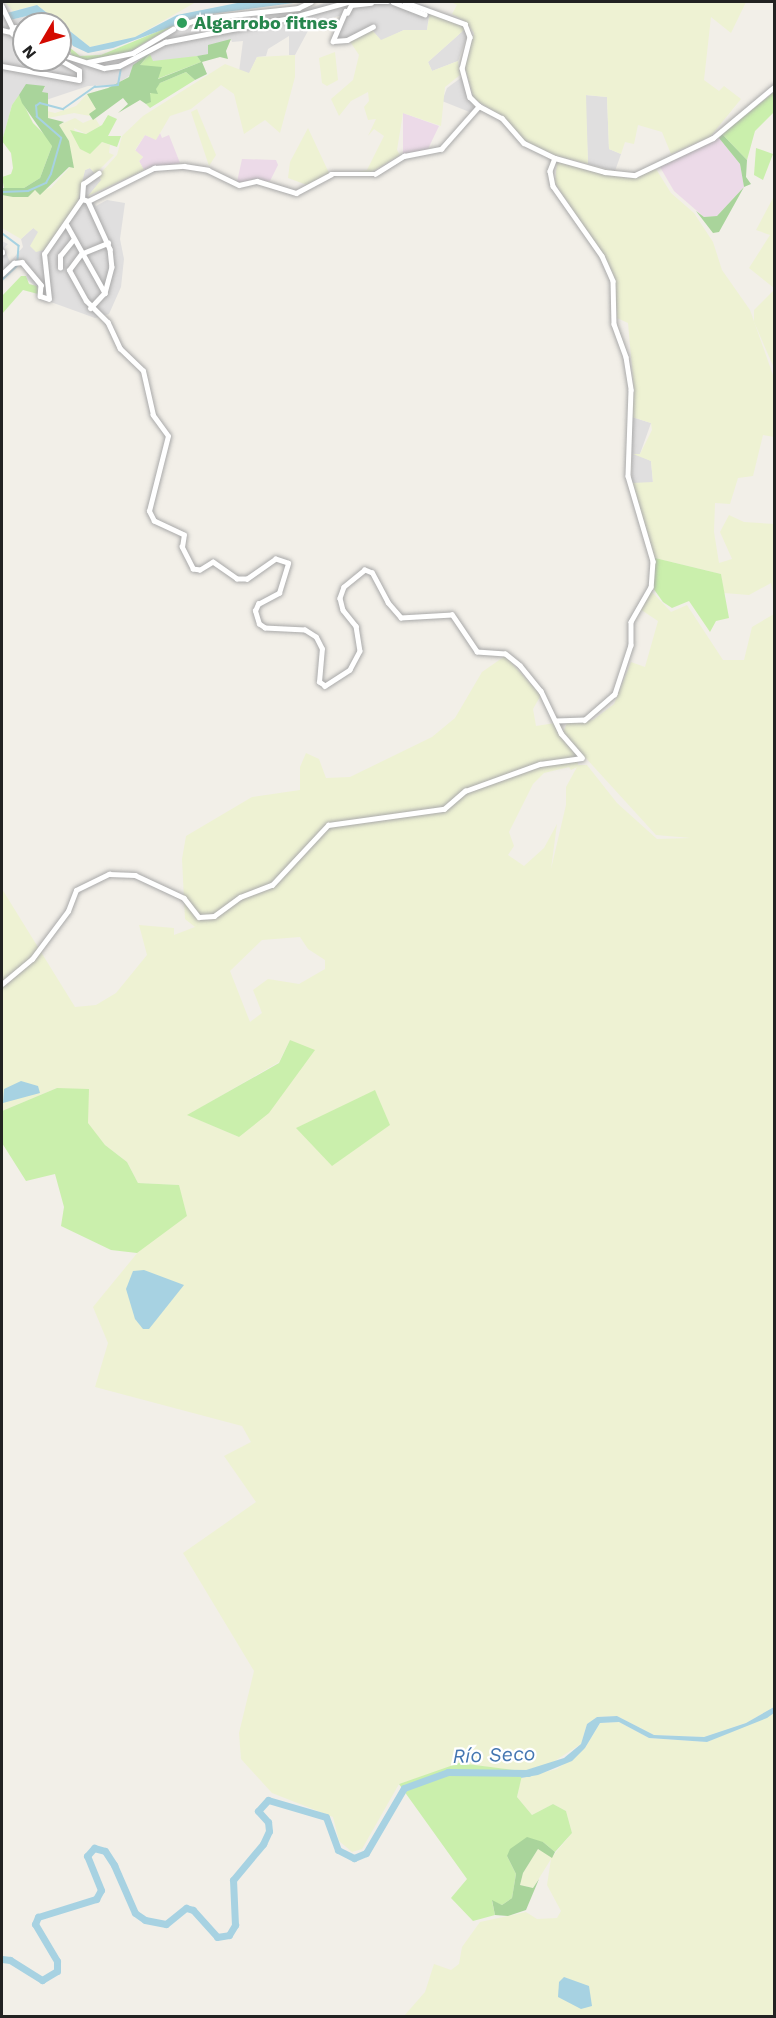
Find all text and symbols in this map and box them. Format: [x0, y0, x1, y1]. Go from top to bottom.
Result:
north arrow [12, 12, 72, 72]
place label: Algarrobo fitnes [194, 12, 338, 34]
marker: Algarrobo fitnes [175, 16, 189, 30]
text: N [18, 42, 40, 63]
water label: Río Seco [452, 1742, 536, 1768]

